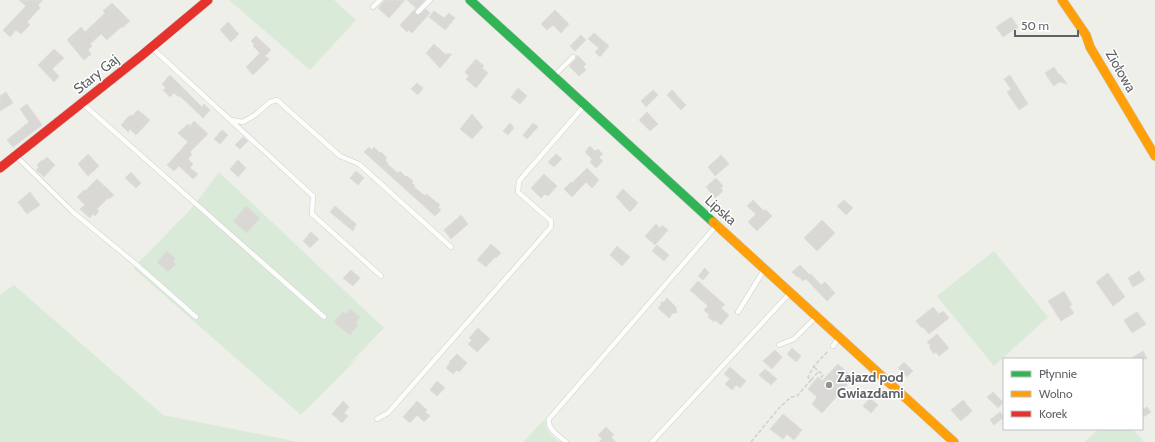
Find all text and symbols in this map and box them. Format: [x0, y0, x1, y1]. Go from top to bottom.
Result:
scale bar [1015, 12, 1078, 38]
text: 50 m [1021, 18, 1049, 33]
street label: Ziołowa [1102, 47, 1140, 96]
street label: Stary Gaj [70, 50, 122, 98]
street label: Lipska [701, 191, 741, 229]
legend [1003, 358, 1143, 430]
text: Płynnie [1039, 366, 1077, 381]
place label: Zajazd pod Gwiazdami [837, 368, 904, 402]
marker: Zajazd pod Gwiazdami [824, 380, 834, 390]
text: Wolno [1039, 386, 1073, 401]
text: Korek [1039, 406, 1068, 421]

